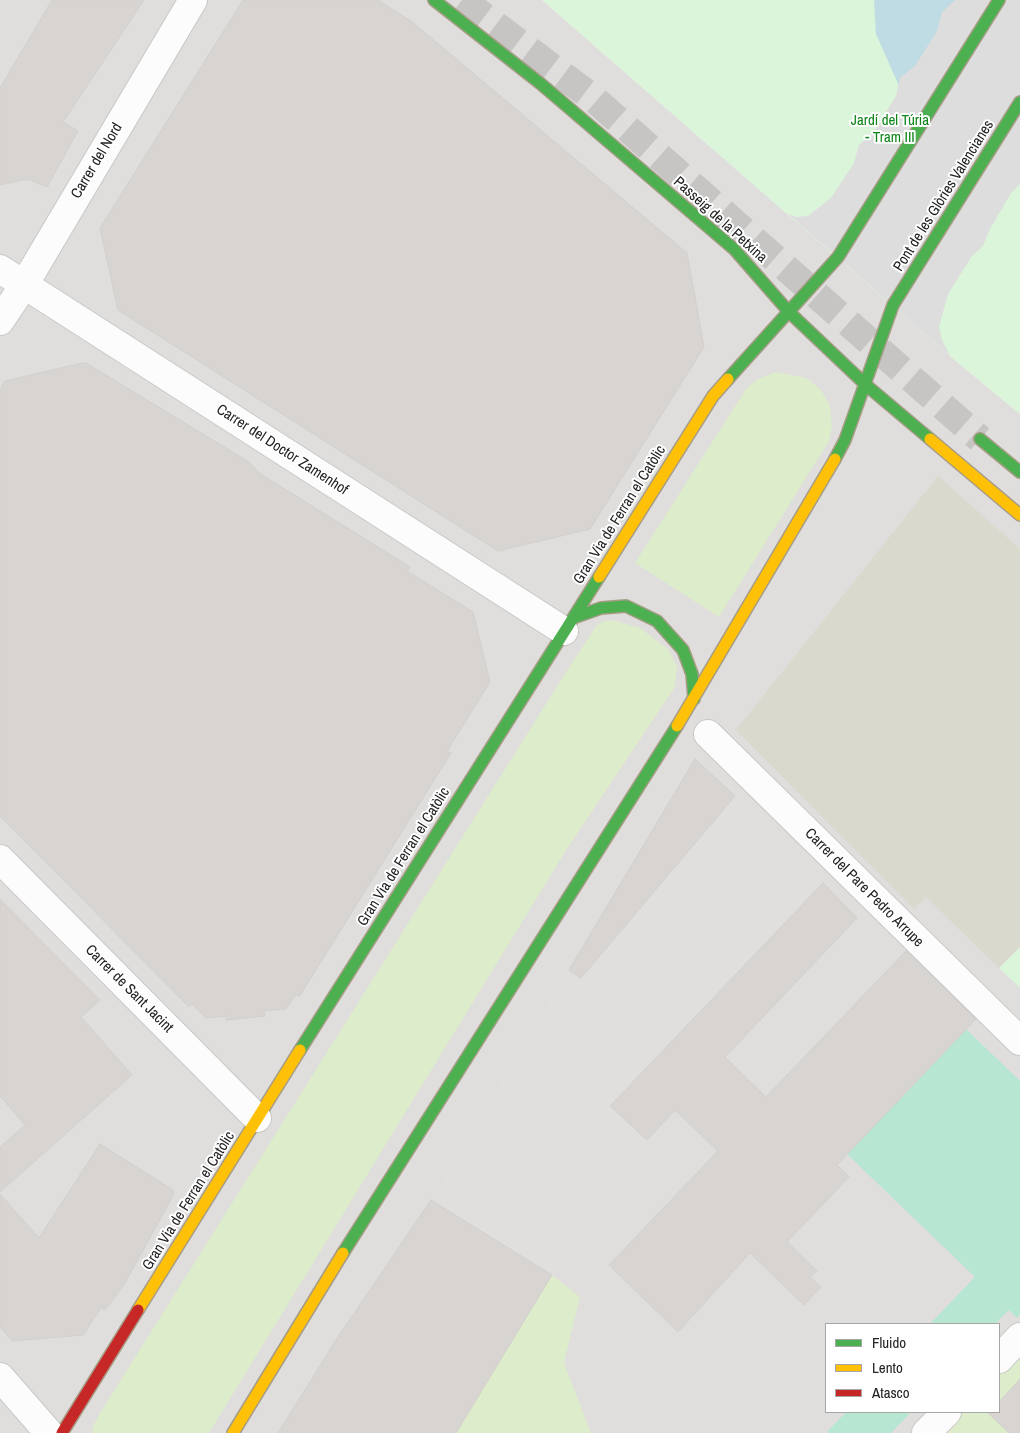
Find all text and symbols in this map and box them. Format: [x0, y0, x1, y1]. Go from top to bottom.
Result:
park label: Jardí del Túria - Tram III [851, 112, 929, 147]
street label: Pont de les Glòries Valencianes [890, 117, 998, 275]
street label: Carrer del Nord [67, 120, 127, 202]
street label: Passeig de la Petxina [670, 173, 770, 267]
street label: Carrer del Doctor Zamenhof [213, 401, 351, 499]
street label: Gran Via de Ferran el Catòlic [570, 442, 670, 588]
street label: Gran Via de Ferran el Catòlic [354, 784, 454, 930]
street label: Carrer del Pare Pedro Arrupe [801, 825, 927, 951]
street label: Carrer de Sant Jacint [81, 941, 177, 1037]
street label: Gran Via de Ferran el Catòlic [139, 1128, 239, 1274]
legend [825, 1323, 1000, 1413]
text: Fluido [872, 1332, 906, 1353]
text: Lento [872, 1357, 903, 1378]
text: Atasco [872, 1382, 910, 1403]

